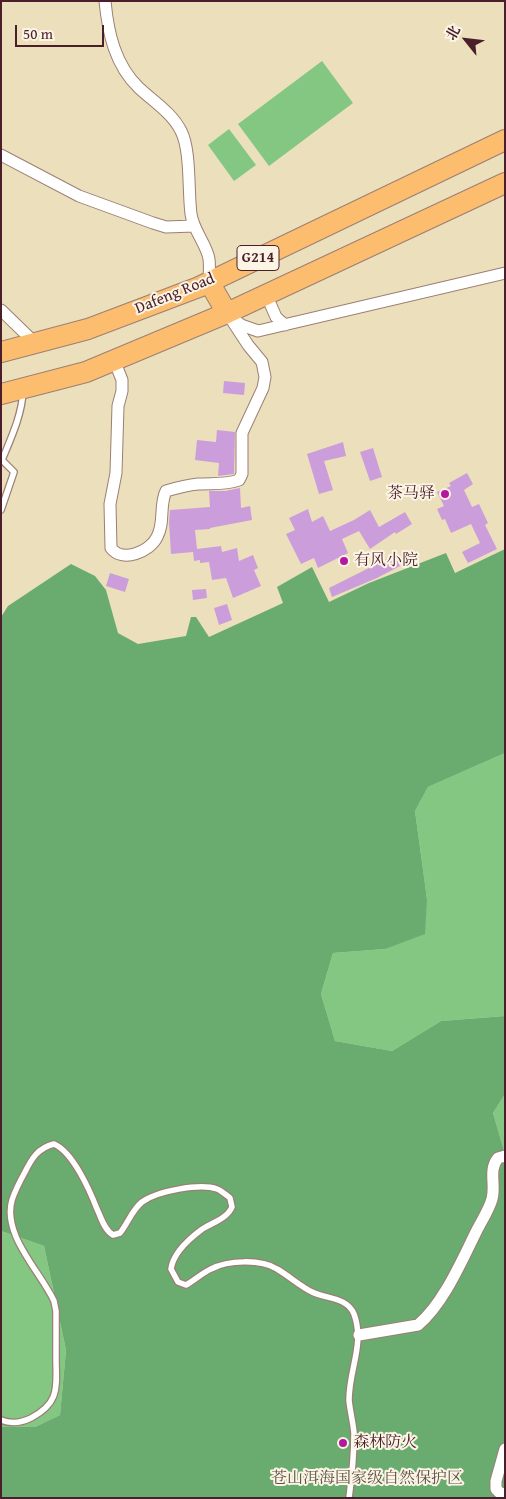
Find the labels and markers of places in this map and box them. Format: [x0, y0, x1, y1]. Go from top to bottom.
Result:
place label: 茶马驿 [387, 484, 435, 504]
marker: 茶马驿 [439, 488, 451, 500]
place label: 有风小院 [354, 551, 418, 571]
marker: 有风小院 [338, 555, 350, 567]
place label: 森林防火 [353, 1433, 417, 1453]
marker: 森林防火 [337, 1437, 349, 1449]

